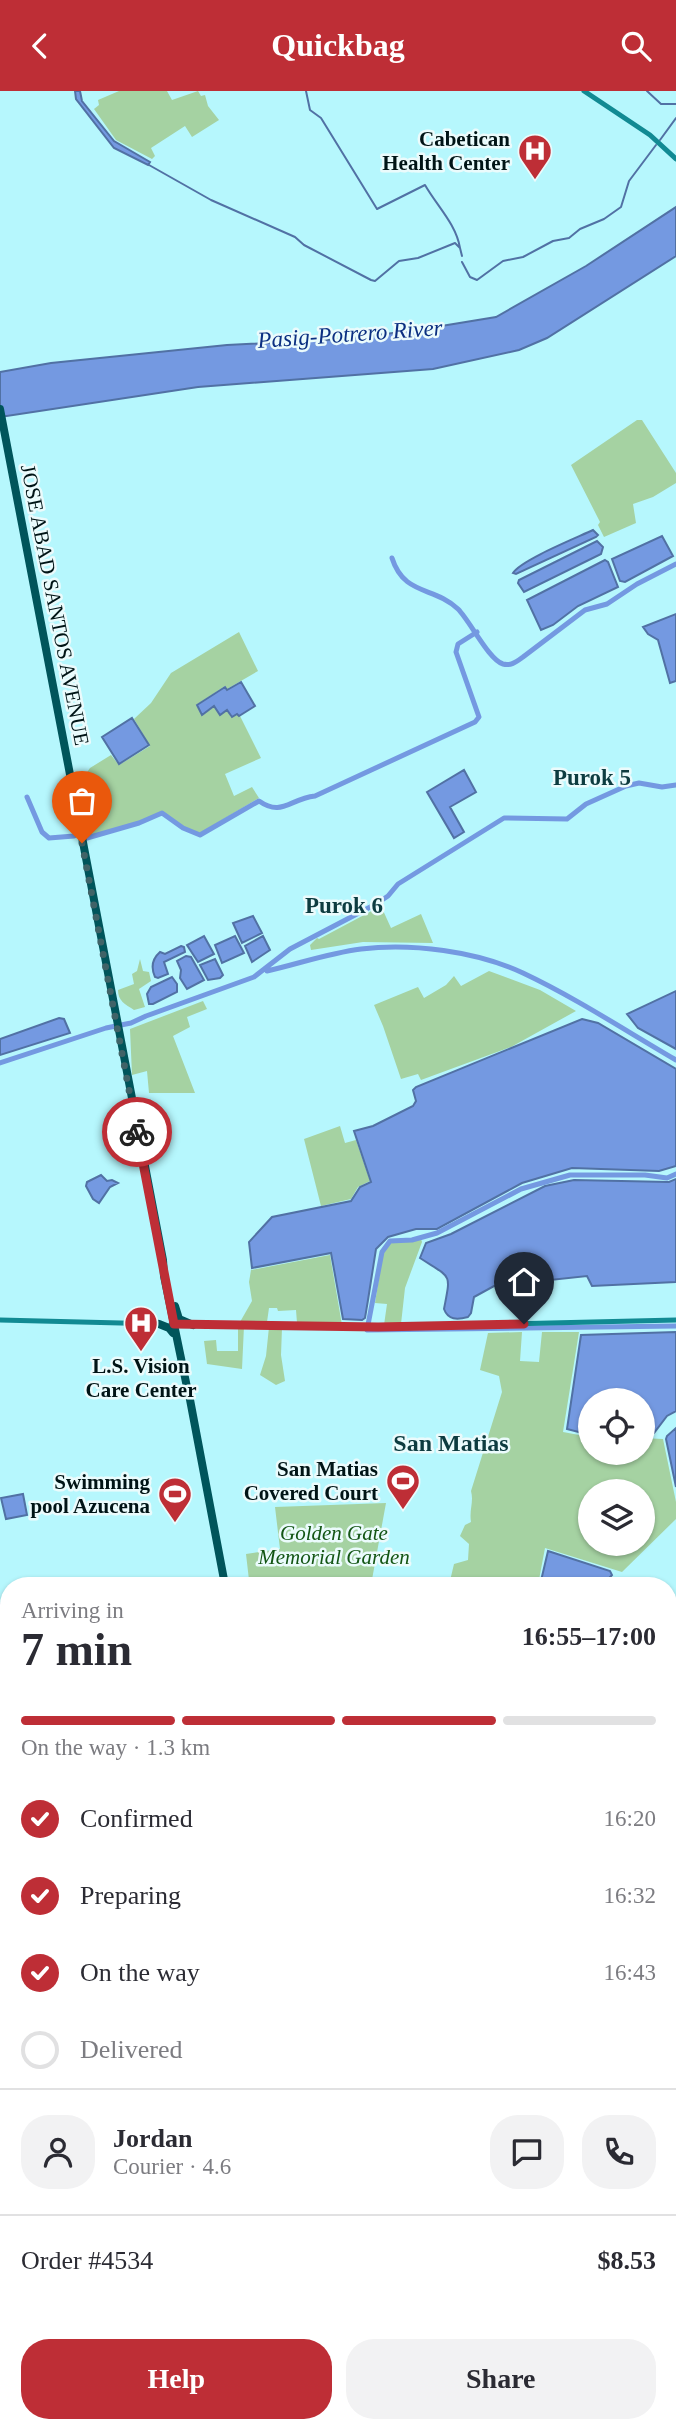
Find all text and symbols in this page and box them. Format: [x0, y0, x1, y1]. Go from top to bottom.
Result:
icon: back [21, 27, 59, 65]
text: Quickbag [271, 27, 405, 63]
icon: search [617, 27, 655, 65]
place label: Cabetican Health Center [382, 127, 510, 175]
hospital icon: Cabetican Health Center [516, 132, 554, 181]
water label: Pasig-Potrero River [256, 315, 444, 353]
street label: JOSE ABAD SANTOS AVENUE [16, 462, 94, 748]
district label: Purok 5 [553, 765, 631, 790]
pin [52, 771, 112, 843]
icon: bag [63, 782, 101, 820]
district label: Purok 6 [305, 893, 383, 918]
courier [102, 1097, 172, 1167]
icon: bike [118, 1113, 156, 1151]
pin [494, 1252, 554, 1324]
icon: home [505, 1263, 543, 1301]
hospital icon: L.S. Vision Care Center [122, 1304, 160, 1353]
place label: L.S. Vision Care Center [86, 1354, 196, 1402]
map controls [578, 1388, 655, 1556]
button: locate [578, 1388, 655, 1465]
district label: San Matias [393, 1430, 509, 1456]
place label: San Matias Covered Court [244, 1457, 378, 1505]
sports icon: San Matias Covered Court [384, 1462, 422, 1511]
place label: Swimming pool Azucena [30, 1470, 150, 1518]
sports icon: Swimming pool Azucena [156, 1475, 194, 1524]
button: layers [578, 1479, 655, 1556]
park label: Golden Gate Memorial Garden [257, 1521, 410, 1569]
text: Arriving in [21, 1598, 124, 1623]
text: 16:55–17:00 [522, 1622, 656, 1651]
text: 7 min [21, 1624, 132, 1675]
text: On the way · 1.3 km [21, 1735, 210, 1760]
icon: check [21, 1800, 59, 1838]
text: Confirmed [80, 1804, 193, 1833]
text: 16:20 [604, 1806, 656, 1831]
icon: check [21, 1877, 59, 1915]
text: Preparing [80, 1881, 181, 1910]
text: 16:32 [604, 1883, 656, 1908]
icon: check [21, 1954, 59, 1992]
text: On the way [80, 1958, 200, 1987]
text: 16:43 [604, 1960, 656, 1985]
text: Delivered [80, 2035, 183, 2064]
button: person [21, 2115, 95, 2189]
button: chat [490, 2115, 564, 2189]
button: phone [582, 2115, 656, 2189]
text: Jordan [113, 2124, 192, 2153]
text: Courier · 4.6 [113, 2154, 231, 2179]
text: Order #4534 [21, 2246, 153, 2275]
text: $8.53 [598, 2246, 656, 2275]
button: Help [21, 2339, 332, 2419]
button: Share [346, 2339, 656, 2419]

